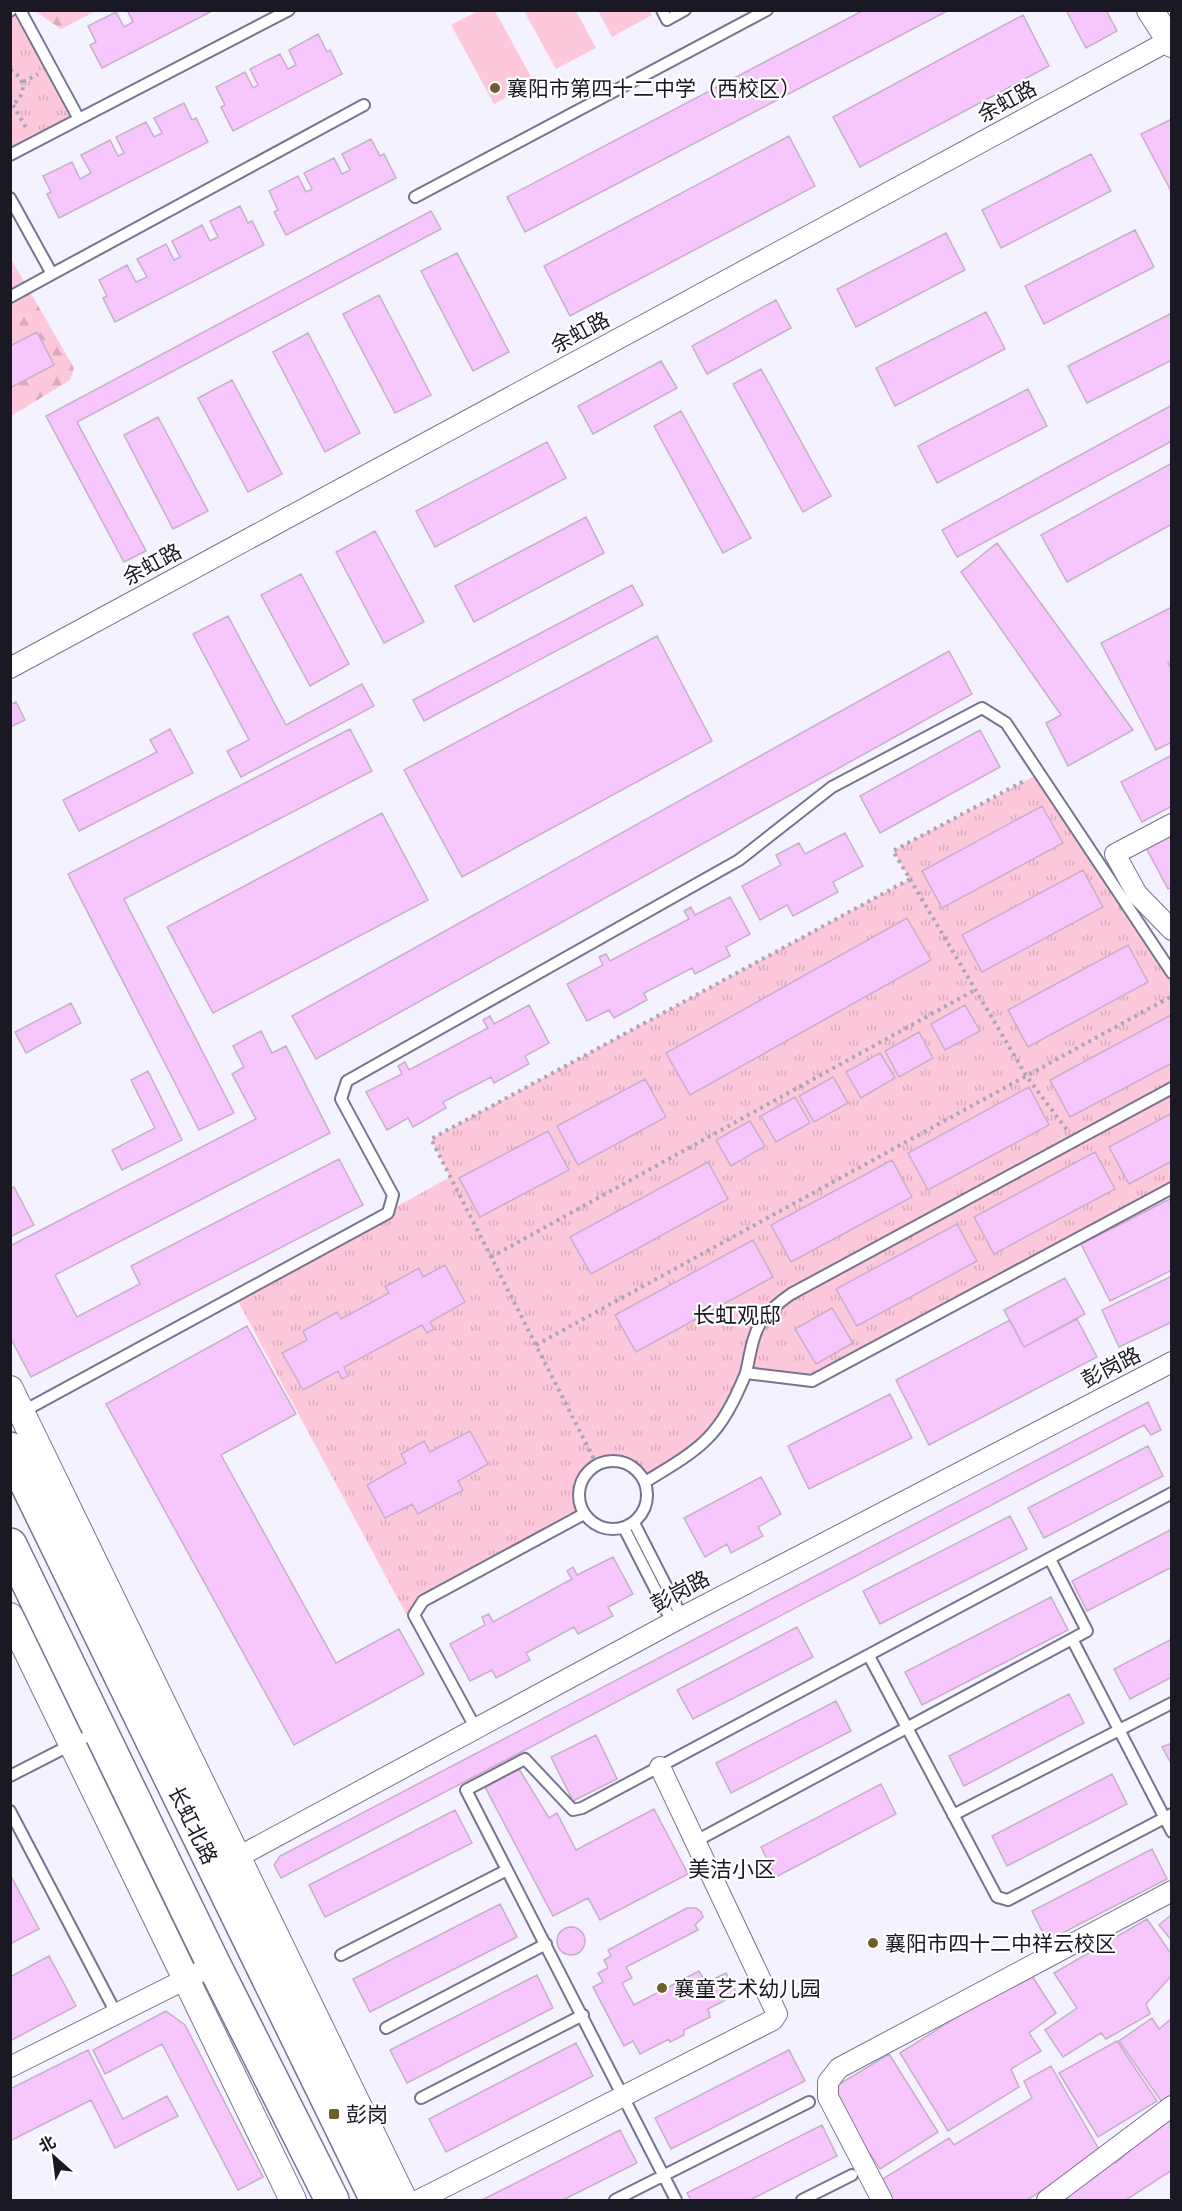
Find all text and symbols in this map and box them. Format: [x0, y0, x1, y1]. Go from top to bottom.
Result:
street label: 余虹路 [973, 75, 1041, 127]
place label: 襄阳市第四十二中学（西校区） [507, 76, 801, 101]
marker: 襄阳市第四十二中学（西校区） [488, 81, 502, 95]
street label: 余虹路 [546, 306, 614, 358]
street label: 余虹路 [118, 538, 186, 590]
district label: 长虹观邸 [693, 1302, 781, 1329]
street label: 彭岗路 [1077, 1342, 1145, 1392]
street label: 彭岗路 [646, 1565, 714, 1617]
street label: 长虹北路 [163, 1782, 223, 1868]
district label: 美洁小区 [688, 1856, 776, 1883]
place label: 襄阳市四十二中祥云校区 [885, 1931, 1116, 1956]
marker: 襄阳市四十二中祥云校区 [866, 1936, 880, 1950]
place label: 襄童艺术幼儿园 [674, 1976, 821, 2001]
marker: 襄童艺术幼儿园 [655, 1981, 669, 1995]
place label: 彭岗 [346, 2102, 388, 2127]
marker: 彭岗 [327, 2107, 341, 2121]
north arrow [24, 2127, 84, 2187]
text: 北 [36, 2132, 59, 2156]

